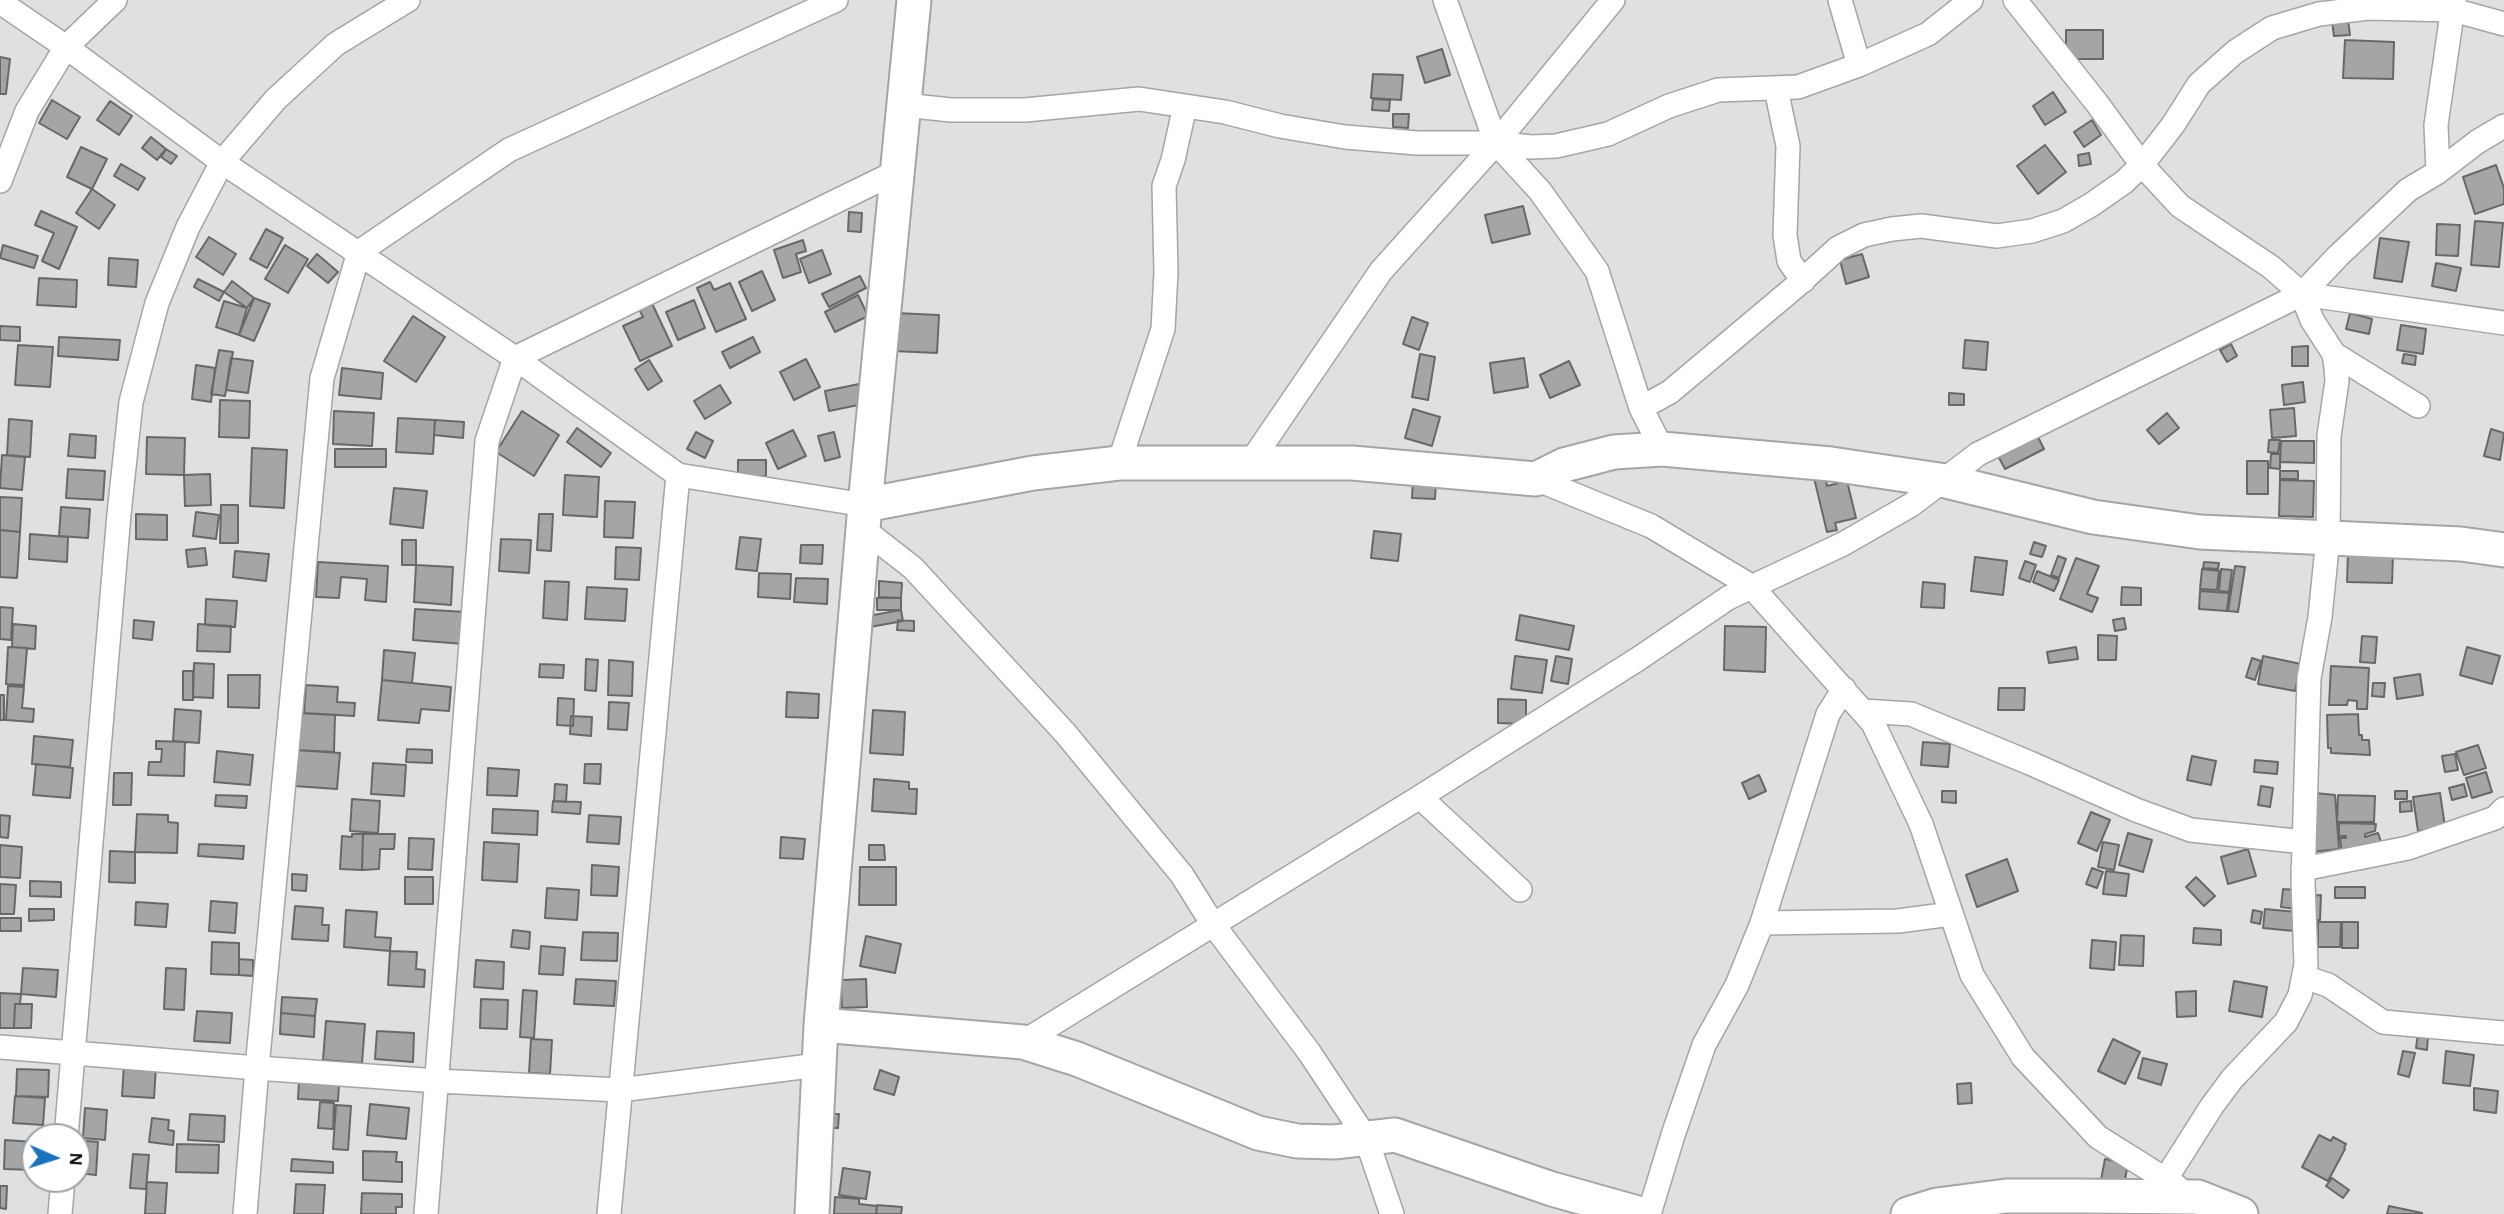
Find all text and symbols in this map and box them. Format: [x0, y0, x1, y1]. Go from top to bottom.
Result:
north arrow [21, 1123, 91, 1193]
text: N [66, 1152, 85, 1166]

